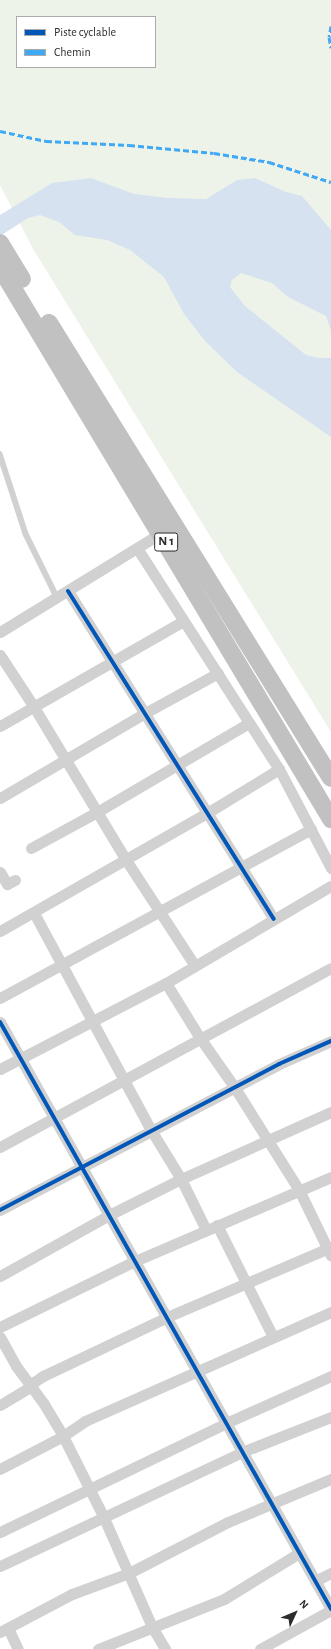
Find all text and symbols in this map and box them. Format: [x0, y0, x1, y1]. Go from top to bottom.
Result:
legend [16, 16, 156, 68]
text: Piste cyclable [54, 26, 116, 38]
text: Chemin [54, 46, 91, 58]
road number: N 1 [154, 531, 178, 553]
north arrow [275, 1593, 315, 1633]
text: N [297, 1598, 311, 1611]

